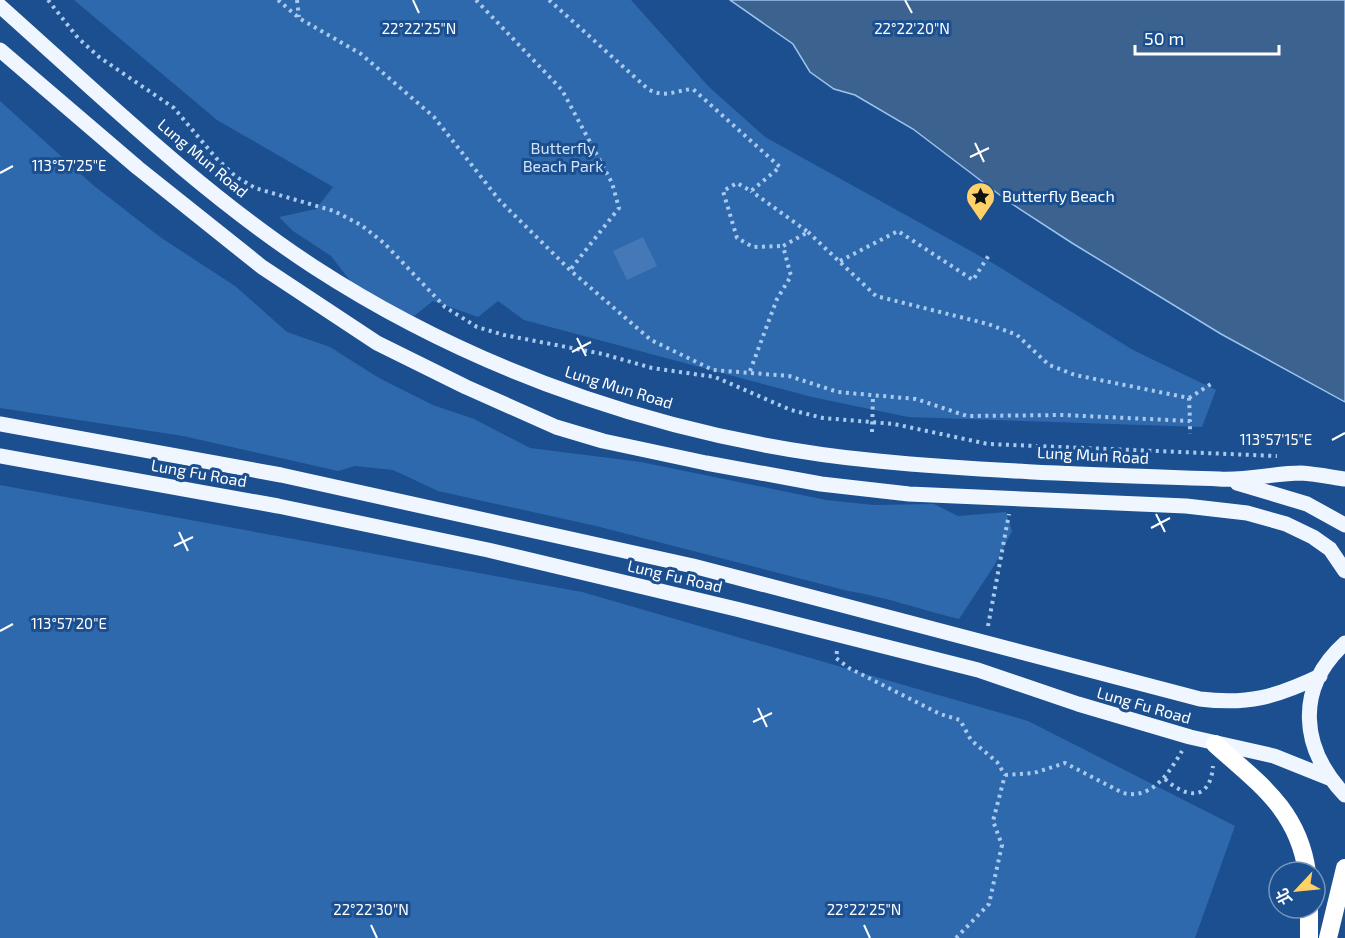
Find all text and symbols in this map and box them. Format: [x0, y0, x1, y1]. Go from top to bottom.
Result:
scale bar [1135, 18, 1279, 56]
text: 22°22'25"N [382, 19, 456, 37]
text: 22°22'20"N [874, 19, 950, 37]
text: 50 m [1144, 27, 1184, 49]
street label: Lung Mun Road [154, 114, 252, 201]
park label: Butterfly Beach Park [523, 138, 603, 175]
text: 113°57'25"E [32, 156, 106, 174]
place icon: Butterfly Beach [965, 180, 997, 222]
place label: Butterfly Beach [1002, 186, 1115, 205]
street label: Lung Mun Road [563, 361, 675, 412]
text: 113°57'15"E [1240, 430, 1312, 448]
street label: Lung Mun Road [1037, 442, 1149, 467]
street label: Lung Fu Road [150, 455, 249, 490]
street label: Lung Fu Road [626, 555, 725, 596]
text: 113°57'20"E [31, 614, 107, 632]
street label: Lung Fu Road [1095, 682, 1193, 727]
north arrow [1267, 860, 1327, 920]
text: 北 [1271, 885, 1295, 908]
text: 22°22'30"N [333, 900, 409, 918]
text: 22°22'25"N [827, 900, 901, 918]

